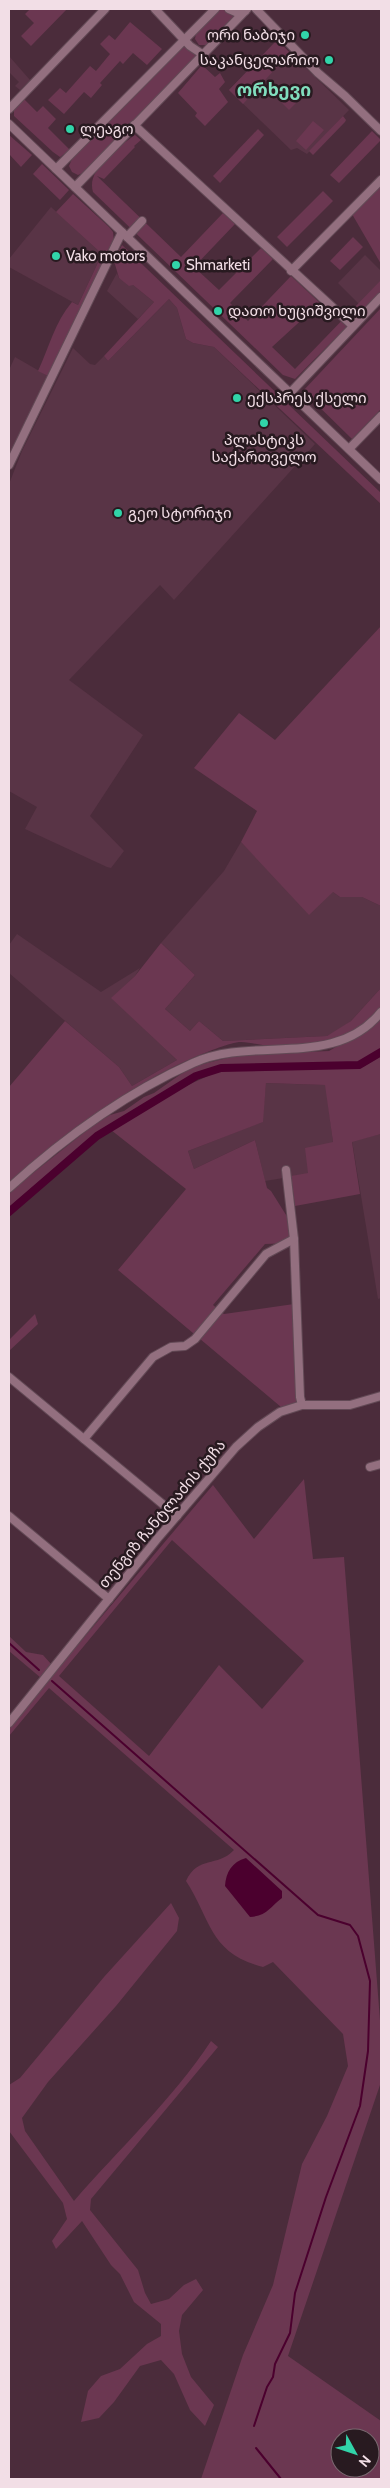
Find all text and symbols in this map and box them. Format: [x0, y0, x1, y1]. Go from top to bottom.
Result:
place label: ორი ნაბიჯი [207, 26, 295, 44]
marker: ორი ნაბიჯი [299, 29, 311, 41]
place label: საკანცელარიო [200, 51, 319, 69]
marker: საკანცელარიო [323, 54, 335, 66]
district label: ორხევი [237, 79, 311, 101]
place label: ლეაგო [80, 120, 134, 138]
marker: ლეაგო [64, 123, 76, 135]
place label: Vako motors [66, 247, 145, 265]
marker: Vako motors [50, 250, 62, 262]
place label: Shmarketi [186, 256, 250, 274]
marker: Shmarketi [170, 259, 182, 271]
place label: დათო ხუციშვილი [228, 302, 366, 320]
marker: დათო ხუციშვილი [212, 305, 224, 317]
place label: ექსპრეს ქსელი [247, 389, 367, 407]
marker: ექსპრეს ქსელი [231, 392, 243, 404]
marker: პლასტიკს საქართველო [258, 417, 270, 429]
place label: პლასტიკს საქართველო [211, 431, 317, 466]
place label: გეო სტორიჯი [128, 504, 232, 522]
marker: გეო სტორიჯი [112, 507, 124, 519]
street label: თენგიზ ჩანტლაძის ქუჩა [95, 1436, 229, 1592]
north arrow [330, 2428, 380, 2478]
text: N [355, 2452, 375, 2471]

